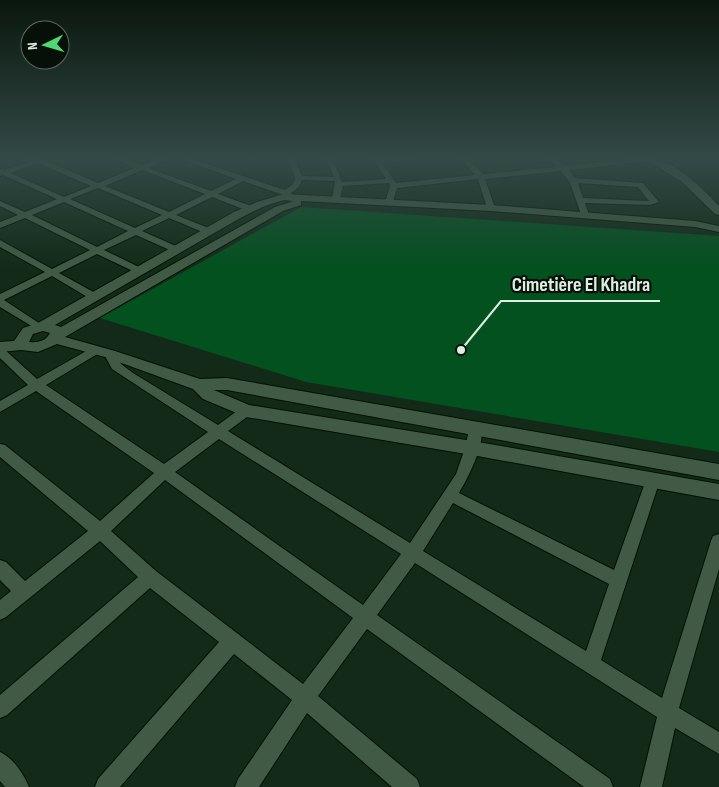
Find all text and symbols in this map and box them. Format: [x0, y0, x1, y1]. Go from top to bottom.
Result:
north arrow [20, 20, 70, 70]
text: N [24, 42, 41, 51]
callout: Cimetière El Khadra [501, 266, 660, 301]
text: Cimetière El Khadra [512, 273, 650, 297]

